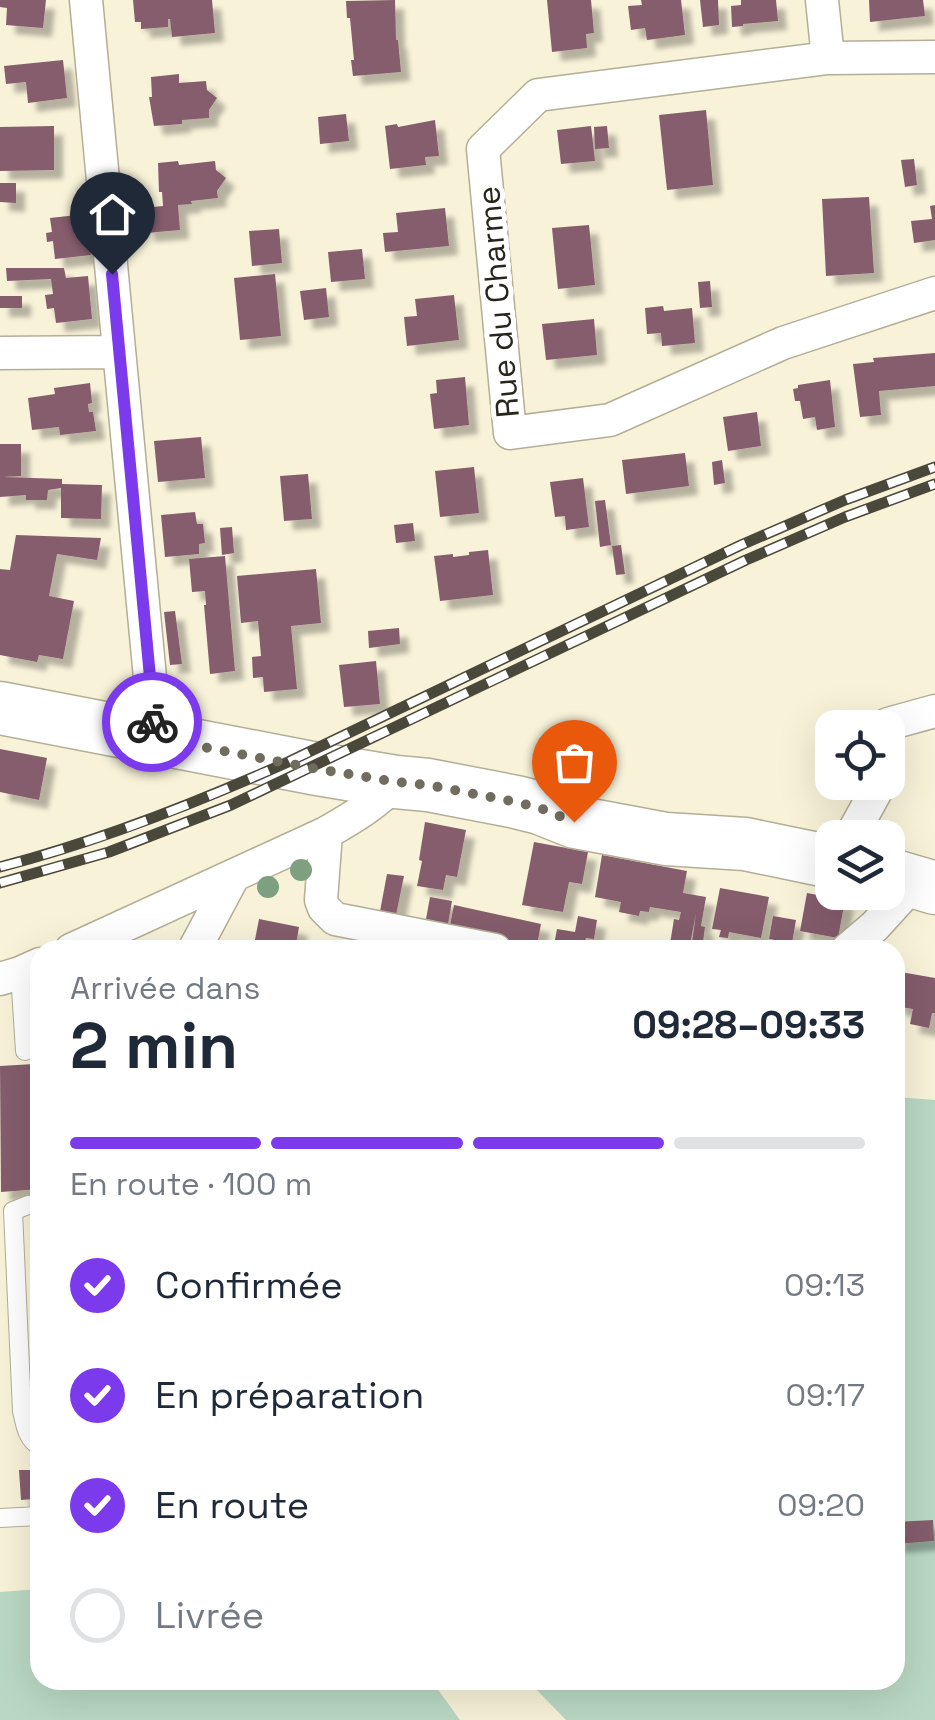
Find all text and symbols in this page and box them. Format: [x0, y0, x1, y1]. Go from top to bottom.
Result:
pin [70, 172, 155, 275]
street label: Rue du Charme [468, 184, 528, 420]
icon: home [85, 187, 140, 242]
courier [102, 672, 202, 772]
icon: bike [125, 695, 180, 750]
map controls [815, 710, 905, 910]
button: locate [815, 710, 905, 800]
pin [532, 720, 617, 823]
icon: bag [547, 735, 602, 790]
button: layers [815, 820, 905, 910]
text: Arrivée dans [70, 968, 260, 1008]
text: 09:28–09:33 [632, 1001, 865, 1049]
text: 2 min [70, 1004, 238, 1087]
text: En route · 100 m [70, 1164, 312, 1204]
icon: check [70, 1258, 125, 1313]
text: Confirmée [155, 1261, 343, 1309]
text: 09:13 [784, 1265, 865, 1305]
icon: check [70, 1368, 125, 1423]
text: En préparation [155, 1371, 424, 1419]
text: 09:17 [785, 1375, 865, 1415]
icon: check [70, 1478, 125, 1533]
text: En route [155, 1481, 309, 1529]
text: 09:20 [777, 1485, 865, 1525]
text: Livrée [155, 1591, 264, 1639]

